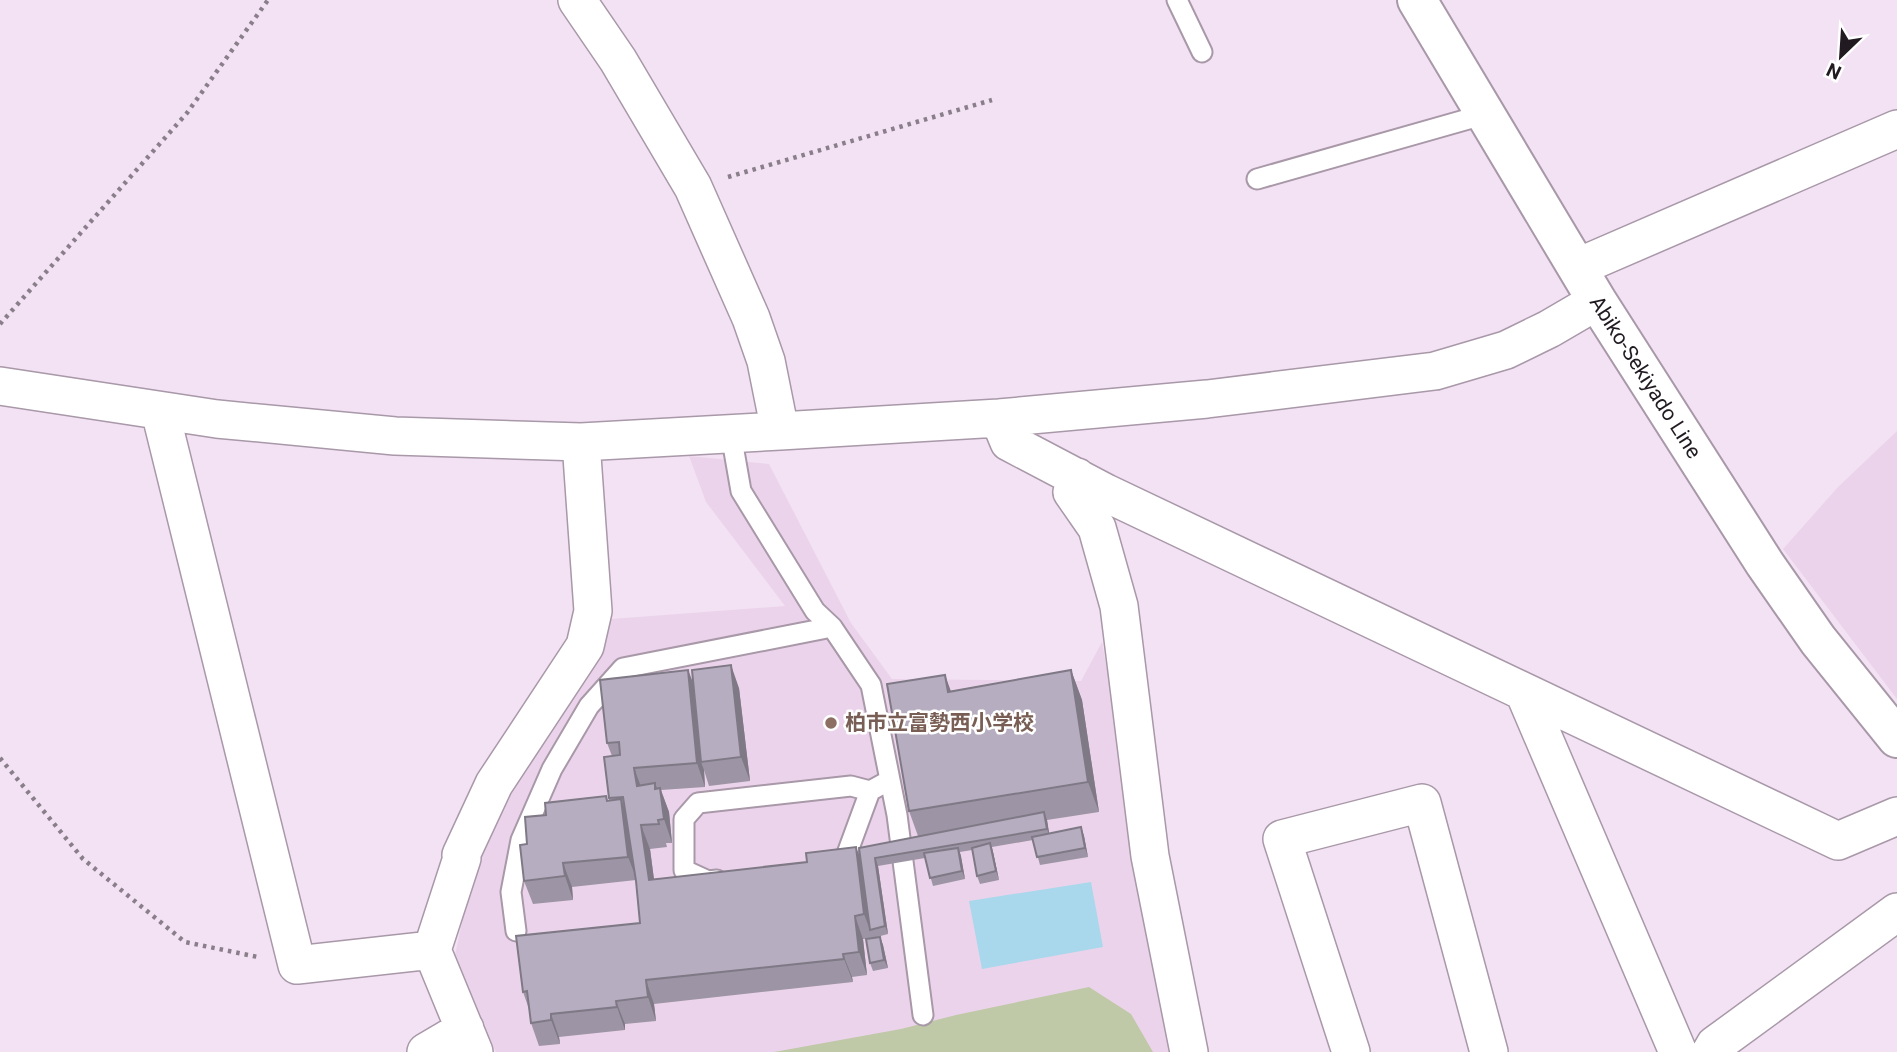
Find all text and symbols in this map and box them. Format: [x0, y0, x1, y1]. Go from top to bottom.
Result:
north arrow [1806, 21, 1876, 91]
text: N [1823, 58, 1845, 84]
street label: Abiko-Sekiyado Line [1585, 291, 1706, 463]
place label: 柏市立富勢西小学校 [845, 711, 1034, 735]
marker: 柏市立富勢西小学校 [823, 715, 839, 731]

